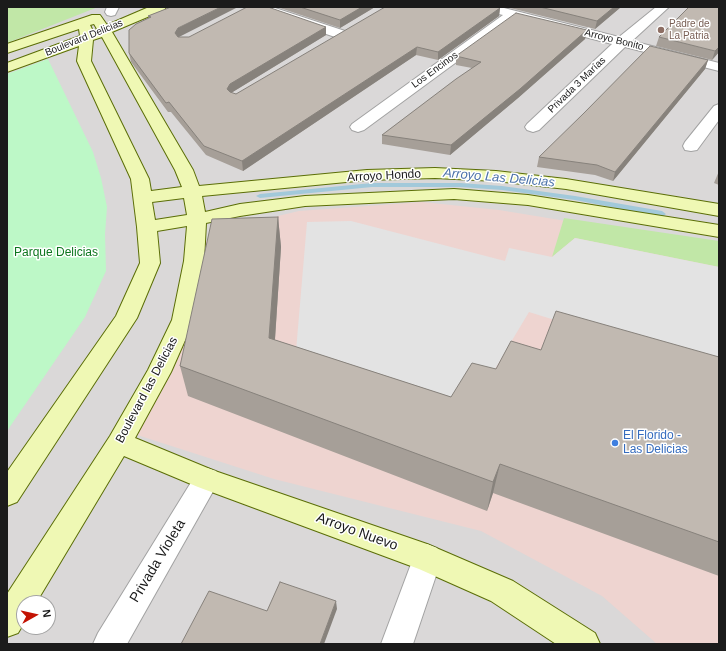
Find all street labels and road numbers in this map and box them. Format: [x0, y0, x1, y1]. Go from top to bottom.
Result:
street label: Boulevard Delicias [43, 17, 125, 59]
street label: Arroyo Bonito [583, 27, 645, 53]
street label: Los Encinos [409, 49, 461, 91]
street label: Privada 3 Marías [546, 54, 608, 116]
street label: Arroyo Hondo [347, 167, 421, 185]
street label: Boulevard las Delicias [113, 335, 181, 445]
street label: Arroyo Nuevo [314, 509, 400, 555]
street label: Privada Violeta [127, 516, 189, 606]

